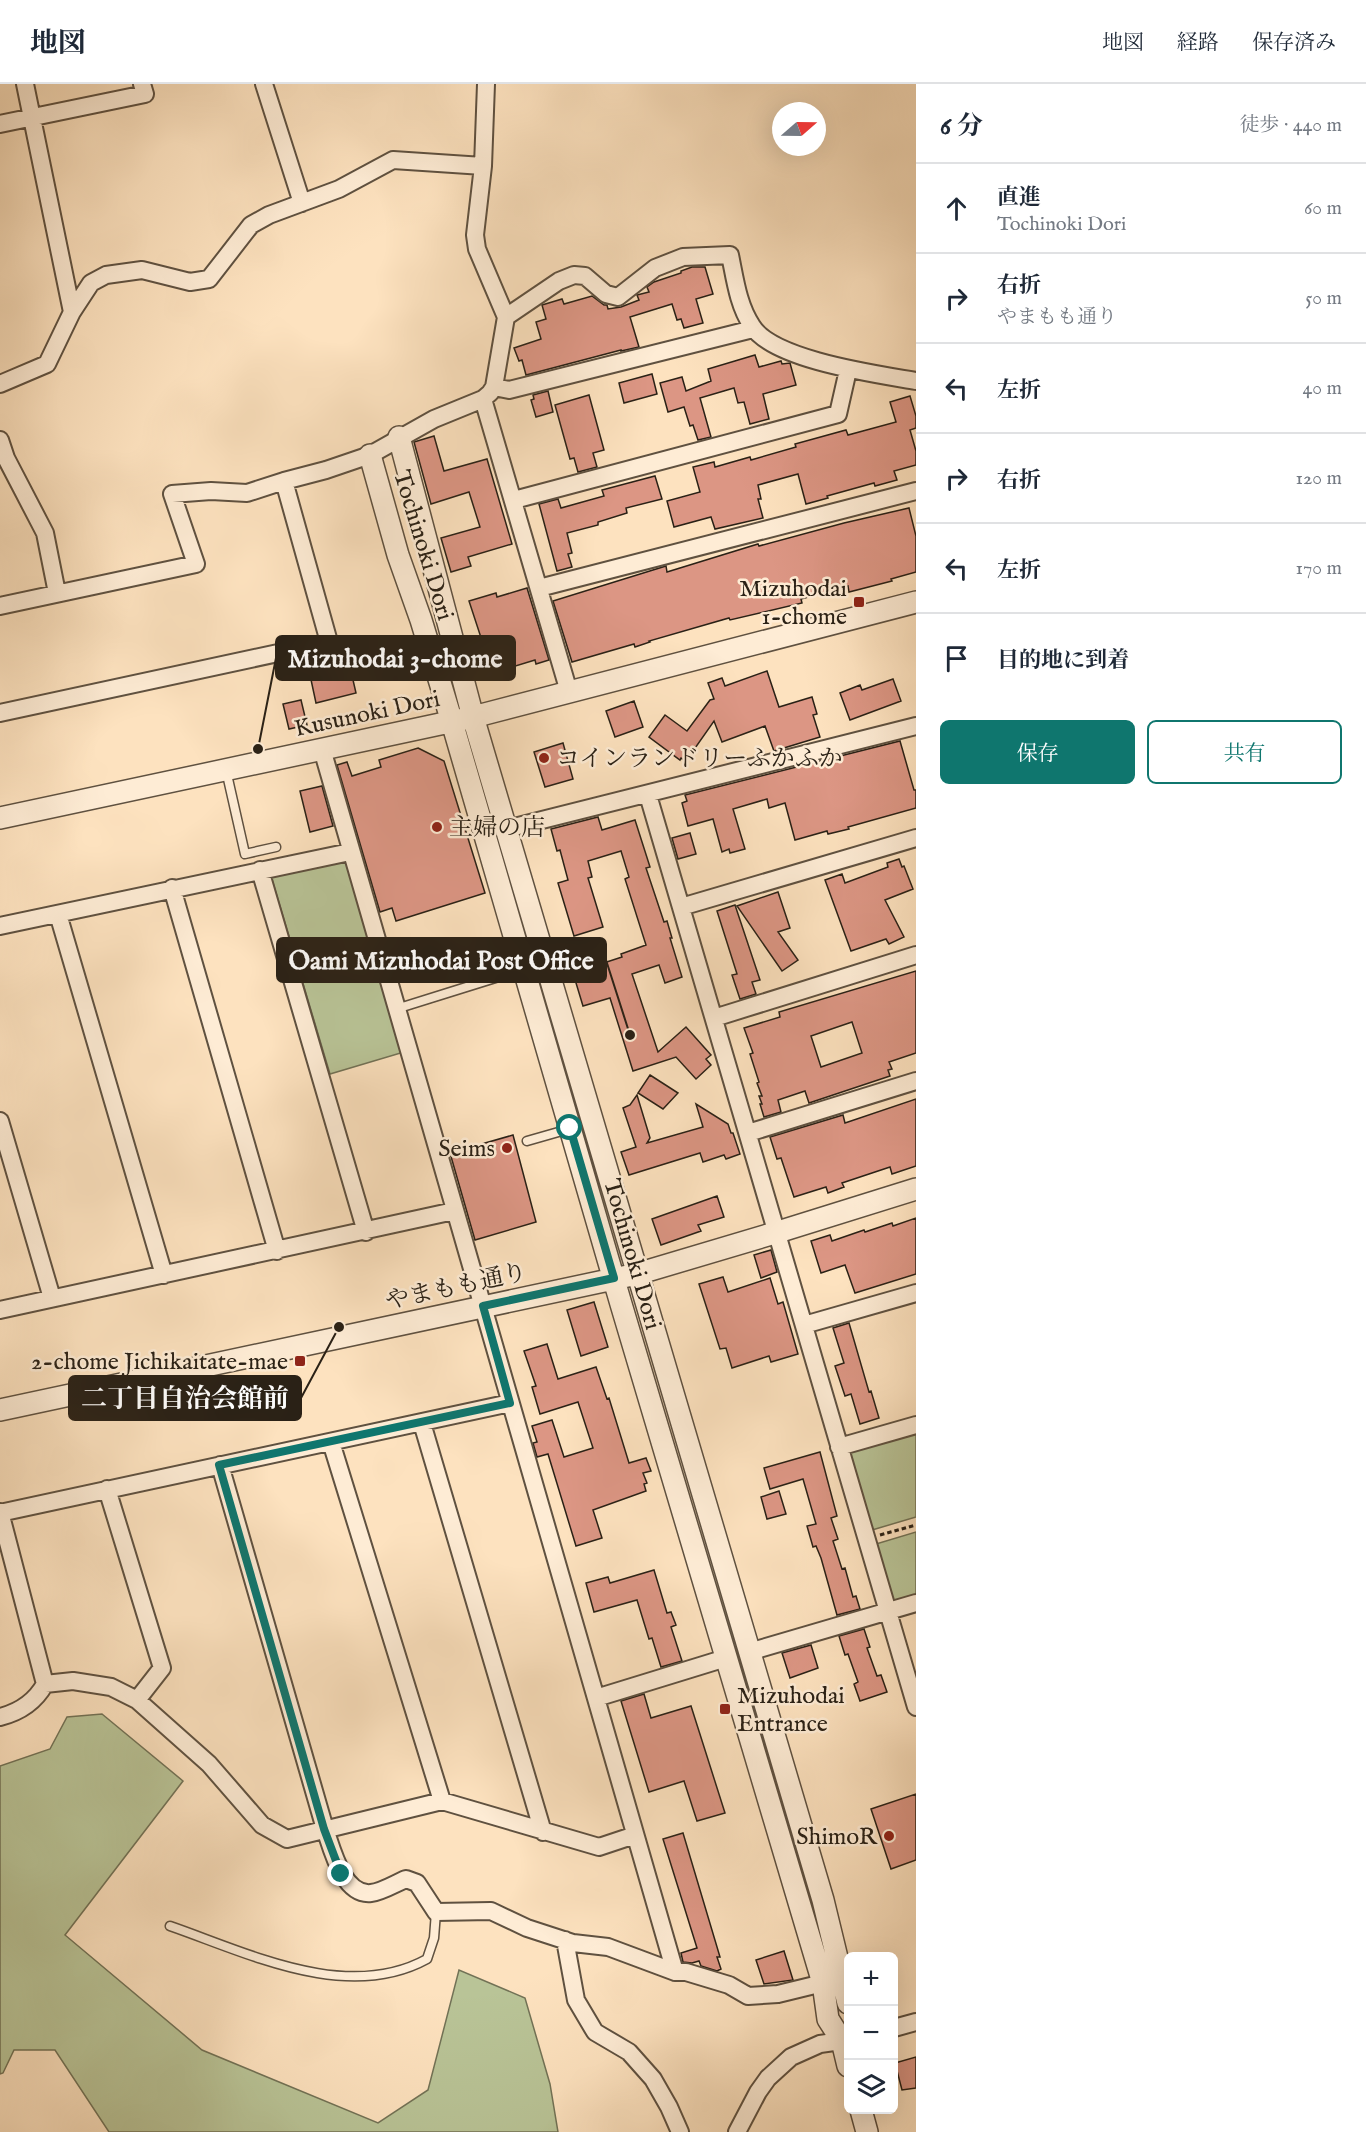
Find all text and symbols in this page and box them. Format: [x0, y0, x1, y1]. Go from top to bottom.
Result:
text: 地図 [30, 27, 86, 62]
text: 地図 [1102, 30, 1144, 57]
text: 経路 [1177, 30, 1219, 57]
text: 保存済み [1252, 30, 1336, 57]
north arrow [772, 102, 826, 156]
text: 6 分 [940, 110, 983, 143]
text: 徒歩 · 440 m [1240, 113, 1342, 138]
text: 直進 [997, 184, 1041, 212]
icon: ahead [940, 192, 973, 225]
text: 60 m [1304, 196, 1342, 221]
text: Tochinoki Dori [997, 212, 1126, 237]
text: 右折 [997, 272, 1041, 300]
icon: right [940, 282, 973, 315]
text: 50 m [1305, 286, 1342, 311]
text: やまもも通り [997, 305, 1117, 330]
icon: left [940, 372, 973, 405]
text: 40 m [1303, 376, 1342, 401]
text: 左折 [997, 377, 1041, 405]
icon: right [940, 462, 973, 495]
text: 120 m [1296, 466, 1342, 491]
street label: Tochinoki Dori [385, 467, 460, 624]
text: 右折 [997, 467, 1041, 495]
icon: left [940, 552, 973, 585]
text: 170 m [1296, 556, 1342, 581]
text: 左折 [997, 557, 1041, 585]
place label: Mizuhodai 1-chome [739, 574, 847, 633]
marker: Mizuhodai 1-chome [852, 595, 866, 609]
callout: Mizuhodai 3-chome [276, 636, 515, 680]
icon: arrive [940, 642, 973, 675]
text: Mizuhodai 3-chome [287, 643, 503, 676]
text: 目的地に到着 [997, 647, 1129, 675]
street label: Kusunoki Dori [292, 684, 443, 745]
button: 保存 [940, 720, 1135, 784]
button: 共有 [1147, 720, 1342, 784]
place label: コインランドリーふかふか [556, 744, 843, 775]
marker: コインランドリーふかふか [537, 751, 551, 765]
place label: 主婦の店 [449, 813, 545, 844]
marker: 主婦の店 [430, 820, 444, 834]
callout: Oami Mizuhodai Post Office [277, 938, 606, 982]
text: Oami Mizuhodai Post Office [288, 945, 594, 978]
route start [556, 1114, 582, 1140]
place label: Seims [438, 1134, 495, 1165]
marker: Seims [500, 1141, 514, 1155]
street label: Tochinoki Dori [595, 1176, 668, 1333]
street label: やまもも通り [383, 1257, 530, 1318]
place label: 2-chome Jichikaitate-mae [31, 1347, 288, 1378]
marker: 2-chome Jichikaitate-mae [293, 1354, 307, 1368]
callout: 二丁目自治会館前 [69, 1376, 301, 1420]
text: 二丁目自治会館前 [81, 1383, 289, 1416]
place label: Mizuhodai Entrance [737, 1681, 845, 1740]
marker: Mizuhodai Entrance [718, 1702, 732, 1716]
place label: ShimoR [796, 1822, 878, 1853]
marker: ShimoR [882, 1829, 896, 1843]
route end [327, 1860, 353, 1886]
map controls [844, 1952, 898, 2114]
button: + [844, 1952, 898, 2006]
button: − [844, 2006, 898, 2060]
button: layers [844, 2060, 898, 2114]

